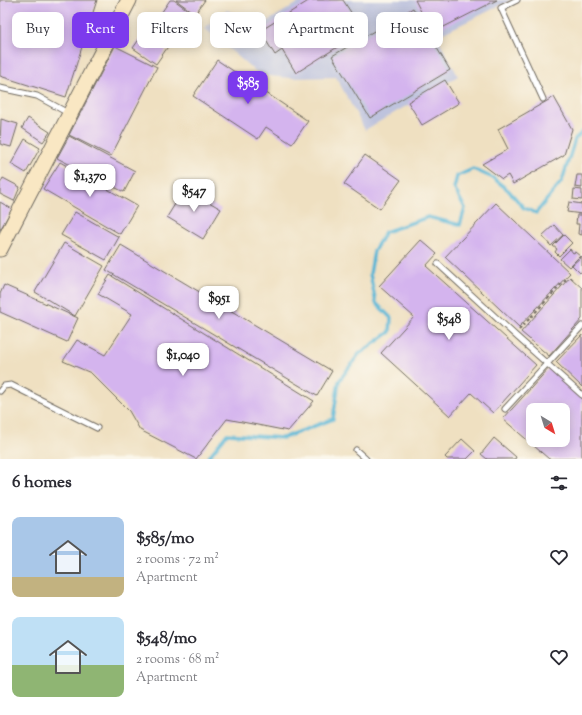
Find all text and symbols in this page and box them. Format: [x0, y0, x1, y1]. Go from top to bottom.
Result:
chip: Buy [12, 12, 64, 48]
chip: Rent [72, 12, 129, 48]
chip: Filters [137, 12, 202, 48]
chip: New [210, 12, 266, 48]
chip: Apartment [274, 12, 368, 48]
chip: House [376, 12, 443, 48]
pin: $585 [224, 71, 272, 105]
text: $585 [237, 75, 259, 93]
pin: $1,370 [57, 164, 123, 198]
text: $1,370 [74, 168, 107, 186]
pin: $547 [170, 179, 218, 213]
text: $547 [182, 183, 206, 201]
pin: $951 [195, 286, 243, 320]
text: $951 [208, 290, 230, 308]
pin: $548 [425, 307, 473, 341]
text: $548 [437, 311, 461, 329]
pin: $1,040 [150, 343, 216, 377]
text: $1,040 [166, 347, 200, 365]
north arrow [526, 403, 570, 447]
map controls [526, 403, 570, 447]
text: 6 homes [12, 471, 72, 495]
icon: filters [548, 472, 570, 494]
text: $585/mo [136, 527, 194, 551]
icon: home [44, 533, 92, 581]
icon: heart [548, 546, 570, 568]
text: 2 rooms · 72 m² [136, 551, 219, 569]
text: Apartment [136, 569, 197, 587]
text: $548/mo [136, 627, 197, 651]
icon: home [44, 633, 92, 681]
icon: heart [548, 646, 570, 668]
text: 2 rooms · 68 m² [136, 651, 220, 669]
text: Apartment [136, 669, 197, 687]

